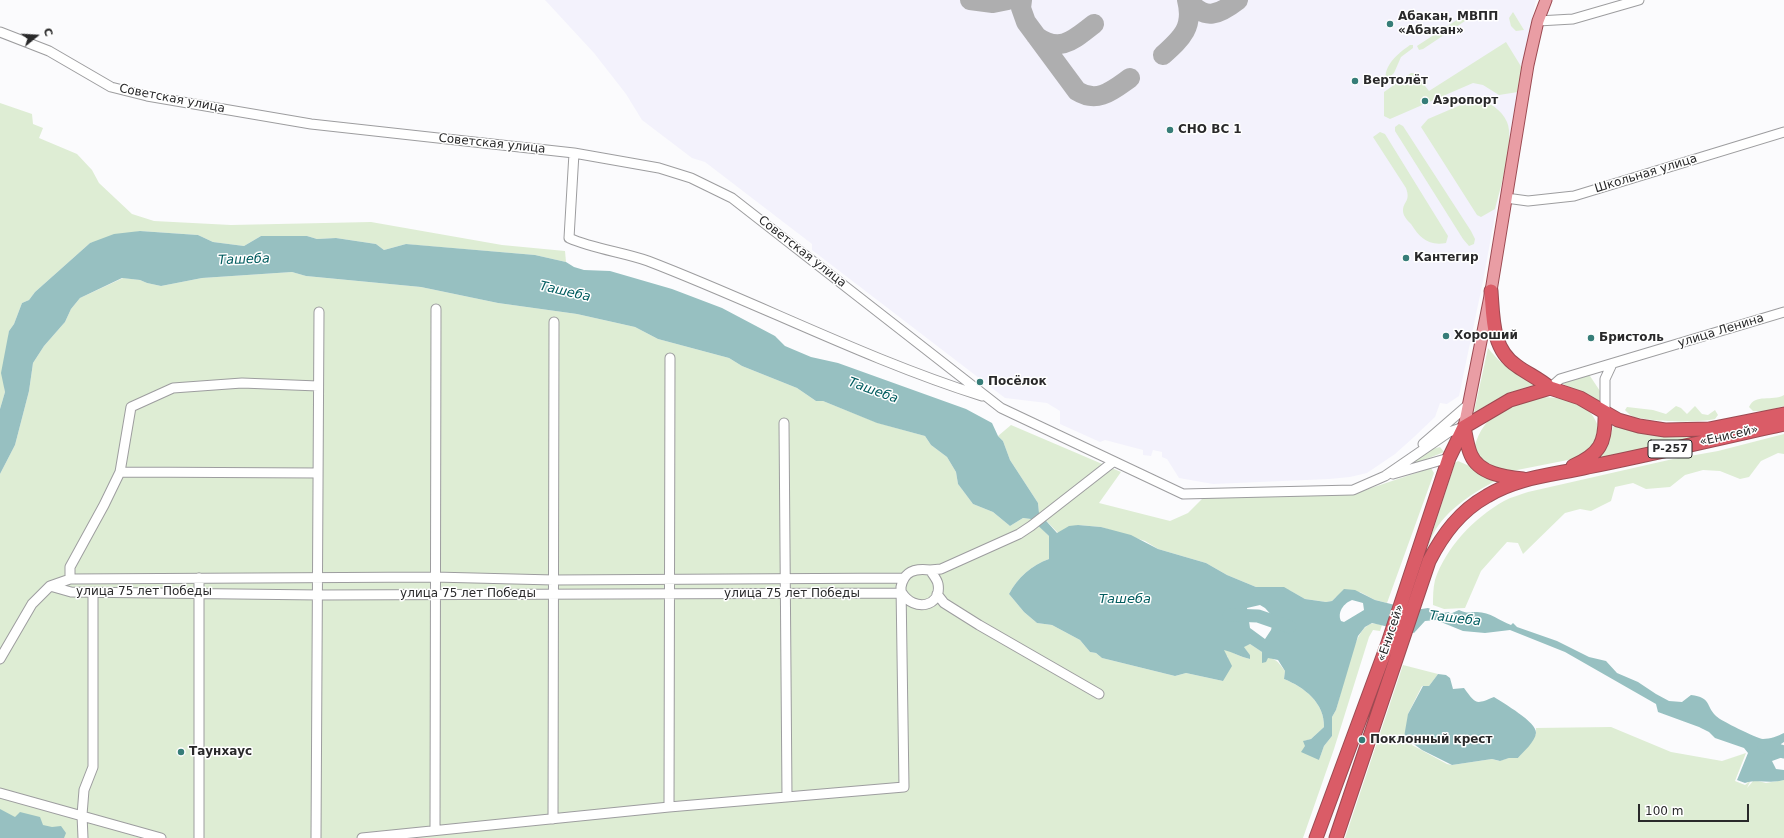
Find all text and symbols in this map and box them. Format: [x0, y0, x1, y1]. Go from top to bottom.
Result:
place label: Абакан, МВПП «Абакан» [1398, 10, 1498, 38]
north arrow [16, 16, 56, 56]
marker: Абакан, МВПП «Абакан» [1385, 19, 1395, 29]
text: С [40, 26, 55, 38]
place label: Вертолёт [1363, 74, 1428, 88]
marker: Вертолёт [1350, 76, 1360, 86]
street label: Советская улица [118, 82, 226, 116]
place label: Аэропорт [1433, 94, 1498, 108]
marker: Аэропорт [1420, 96, 1430, 106]
place label: СНО ВС 1 [1178, 123, 1242, 137]
marker: СНО ВС 1 [1165, 125, 1175, 135]
street label: Советская улица [438, 131, 546, 157]
street label: Школьная улица [1593, 152, 1699, 196]
street label: Советская улица [755, 213, 849, 291]
water label: Ташеба [218, 251, 270, 269]
place label: Кантегир [1414, 251, 1479, 265]
marker: Кантегир [1401, 253, 1411, 263]
water label: Ташеба [538, 279, 592, 305]
street label: улица Ленина [1676, 311, 1766, 351]
place label: Хороший [1454, 329, 1518, 343]
marker: Хороший [1441, 331, 1451, 341]
place label: Бристоль [1599, 331, 1664, 345]
marker: Бристоль [1586, 333, 1596, 343]
water label: Ташеба [846, 375, 900, 407]
place label: Посёлок [988, 375, 1047, 389]
marker: Посёлок [975, 377, 985, 387]
street label: «Енисей» [1698, 422, 1760, 450]
road number: Р-257 [1648, 440, 1692, 458]
street label: улица 75 лет Победы [76, 585, 212, 599]
street label: улица 75 лет Победы [400, 587, 536, 601]
street label: улица 75 лет Победы [724, 587, 860, 601]
water label: Ташеба [1099, 592, 1151, 608]
street label: «Енисей» [1374, 602, 1408, 664]
water label: Ташеба [1428, 608, 1482, 630]
place label: Поклонный крест [1370, 733, 1492, 747]
marker: Поклонный крест [1357, 735, 1367, 745]
place label: Таунхаус [189, 745, 252, 759]
marker: Таунхаус [176, 747, 186, 757]
scale bar [1640, 796, 1751, 822]
text: 100 m [1645, 804, 1683, 818]

